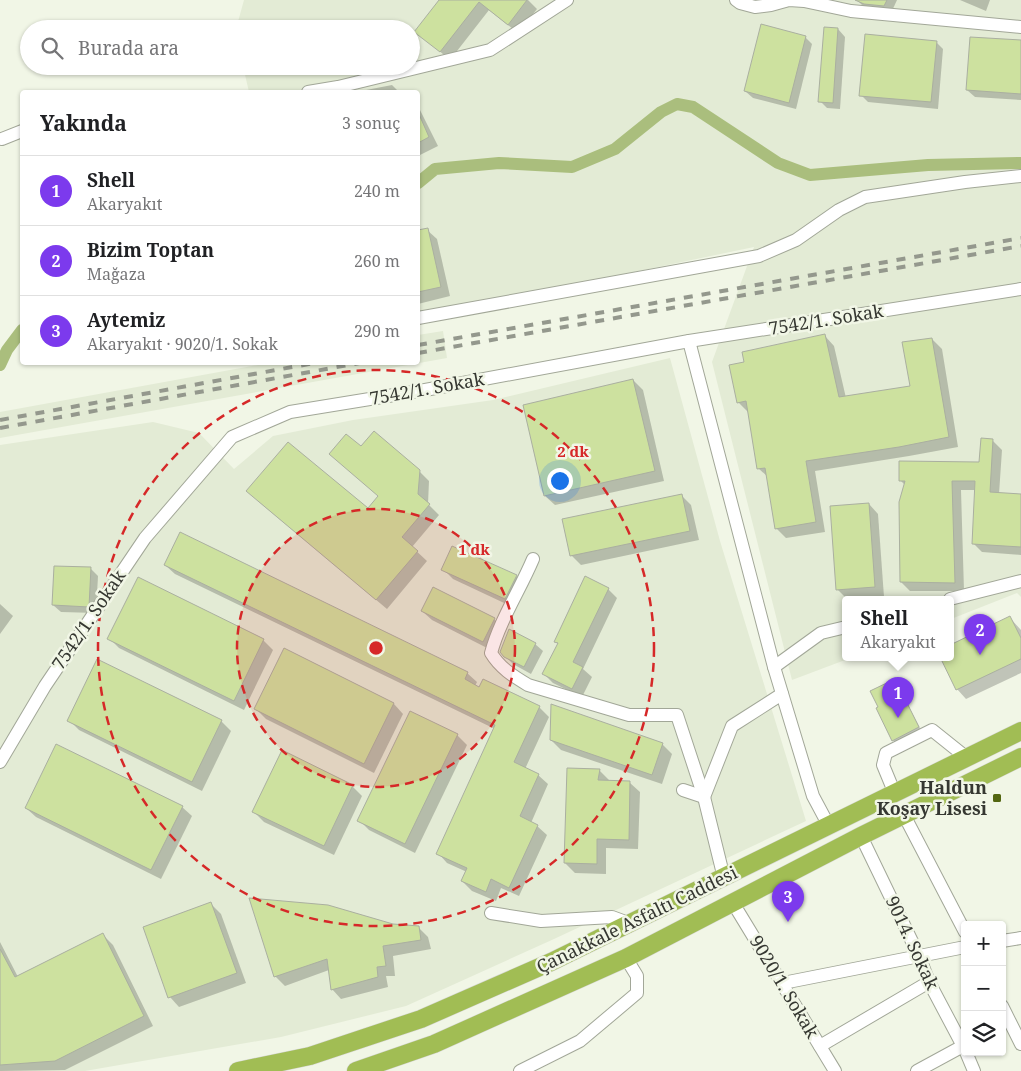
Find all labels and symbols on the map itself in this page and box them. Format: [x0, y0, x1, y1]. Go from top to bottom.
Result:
street label: 7542/1. Sokak [767, 298, 885, 340]
street label: 7542/1. Sokak [368, 366, 487, 410]
text: 2 dk [557, 441, 589, 461]
your location [547, 468, 573, 494]
text: 1 dk [458, 539, 490, 559]
street label: 7542/1. Sokak [46, 564, 131, 674]
pin: 2 [964, 614, 996, 655]
centre of rings [367, 639, 385, 657]
pin: 1 [882, 677, 914, 718]
place label: Haldun Koşay Lisesi [877, 775, 988, 820]
marker: Haldun Koşay Lisesi [991, 792, 1003, 804]
street label: Çanakkale Asfaltı Caddesi [532, 860, 741, 978]
pin: 3 [772, 881, 804, 922]
street label: 9014. Sokak [881, 892, 945, 994]
street label: 9020/1. Sokak [745, 931, 825, 1043]

